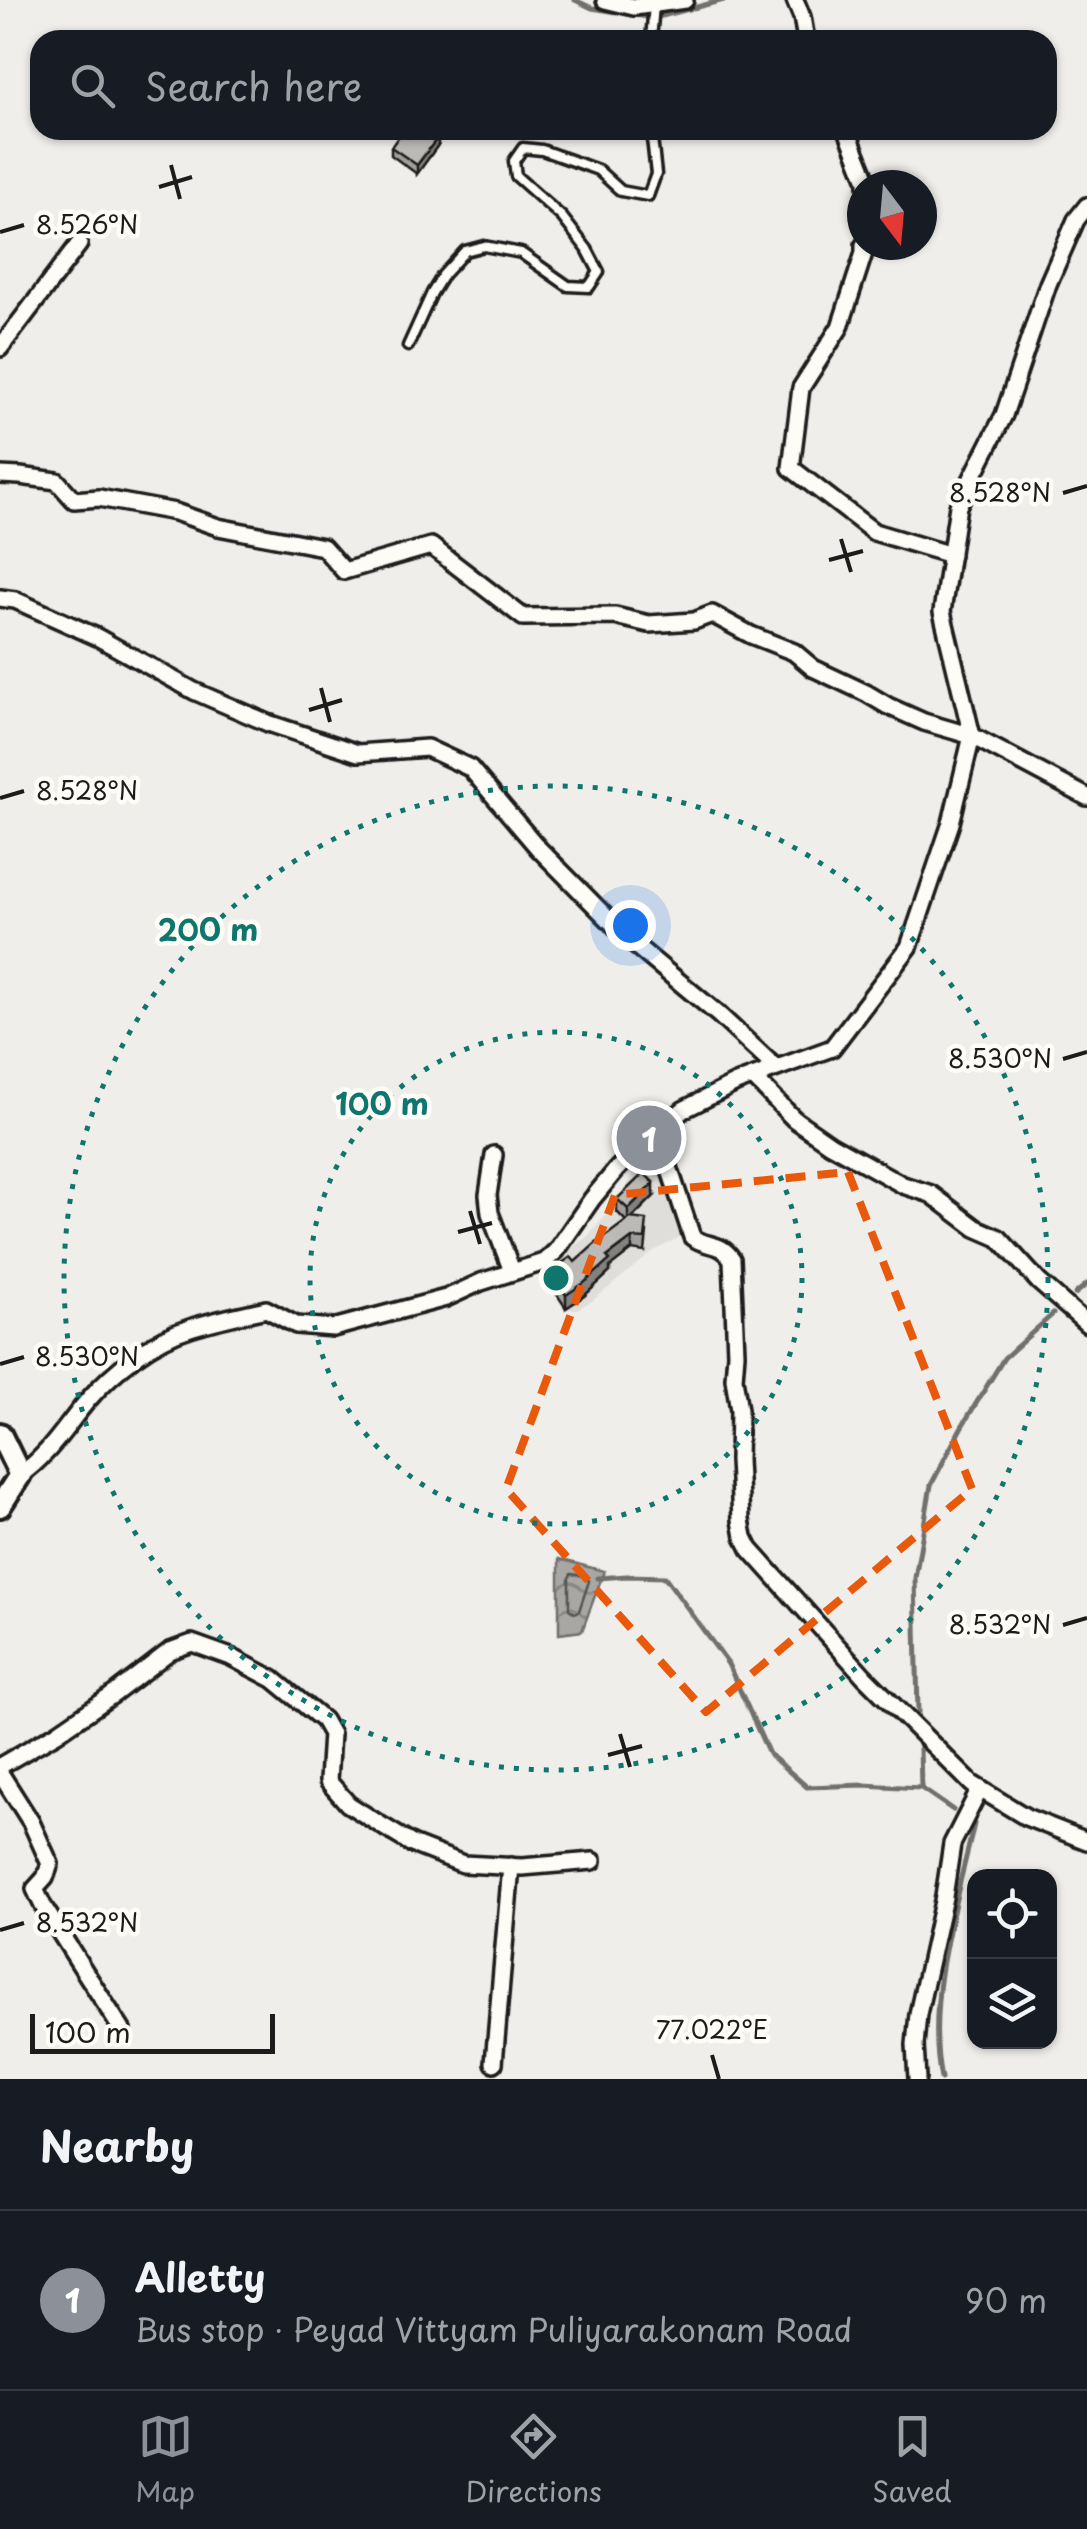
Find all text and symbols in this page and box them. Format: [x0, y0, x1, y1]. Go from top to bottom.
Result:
search box [30, 30, 1057, 140]
text: Search here [145, 57, 362, 114]
icon: search [65, 58, 120, 113]
north arrow [847, 170, 937, 260]
text: 8.526°N [36, 205, 138, 243]
text: 8.528°N [949, 473, 1051, 511]
text: 8.528°N [36, 771, 138, 809]
your location [605, 900, 656, 951]
text: 200 m [158, 906, 258, 951]
text: 8.530°N [948, 1039, 1052, 1077]
text: 100 m [335, 1080, 429, 1125]
pin: 1 [616, 1100, 682, 1176]
centre of rings [538, 1260, 574, 1296]
text: 8.530°N [35, 1337, 139, 1375]
text: 8.532°N [949, 1605, 1051, 1643]
map controls [967, 1869, 1057, 2049]
button: locate [967, 1869, 1057, 1959]
text: 8.532°N [36, 1903, 138, 1941]
button: layers [967, 1959, 1057, 2049]
scale bar [30, 2009, 275, 2054]
text: 100 m [45, 2010, 131, 2053]
text: 77.022°E [656, 2010, 768, 2048]
text: Nearby [40, 2113, 194, 2176]
text: Alletty [135, 2248, 265, 2305]
text: 1 [65, 2276, 80, 2324]
text: 90 m [965, 2276, 1047, 2324]
text: Bus stop · Peyad Vittyam Puliyarakonam Road [135, 2305, 852, 2353]
tab: Map [135, 2409, 195, 2512]
tab: Directions [466, 2409, 602, 2512]
tab: Saved [872, 2409, 952, 2512]

